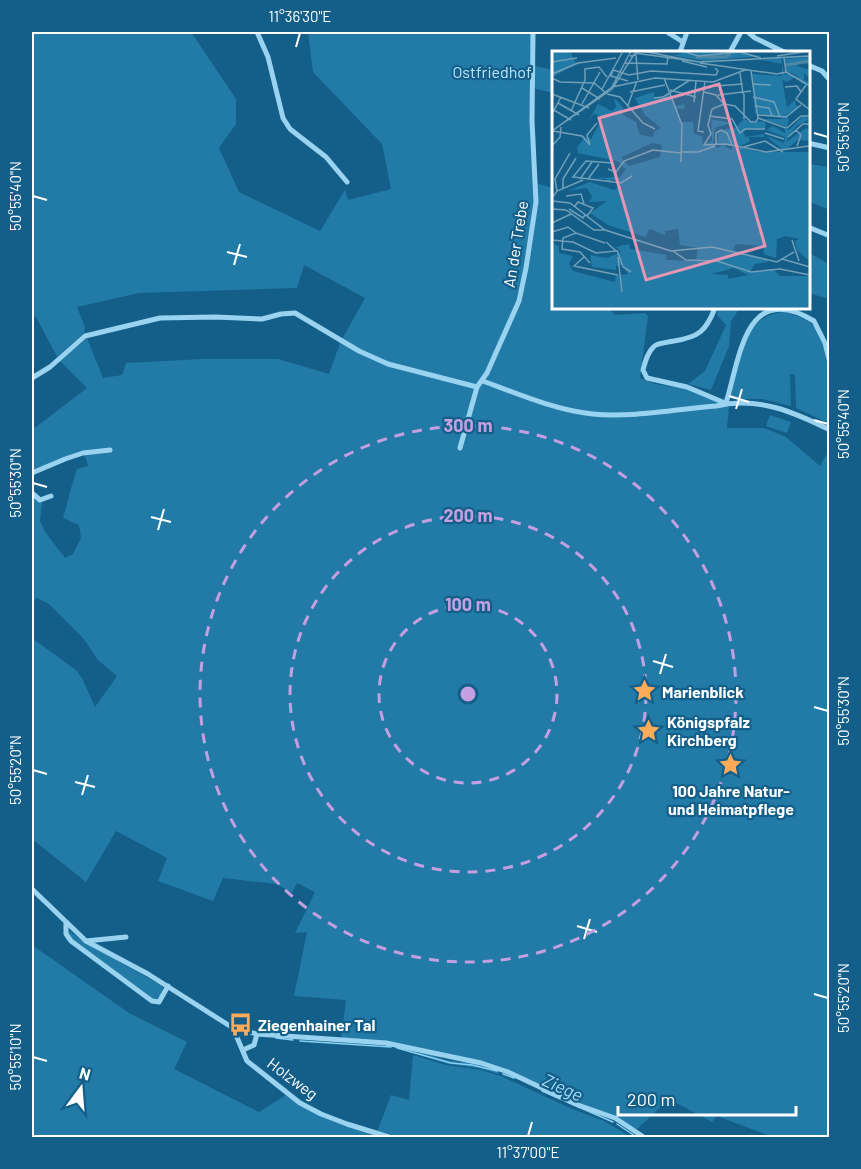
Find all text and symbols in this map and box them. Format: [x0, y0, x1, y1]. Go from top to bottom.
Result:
text: 11°36'30"E [269, 7, 331, 25]
inset map [552, 51, 810, 309]
park label: Ostfriedhof [452, 62, 532, 81]
text: 50°55'50"N [834, 102, 852, 172]
text: 50°55'40"N [6, 161, 24, 231]
street label: An der Trebe [499, 199, 531, 289]
text: 50°55'40"N [834, 389, 852, 459]
text: 300 m [444, 414, 492, 436]
text: 50°55'30"N [6, 448, 24, 518]
text: 200 m [443, 504, 493, 526]
text: 100 m [445, 593, 491, 615]
text: 50°55'30"N [834, 676, 852, 746]
place icon: Marienblick [631, 678, 657, 704]
place label: Marienblick [662, 682, 744, 701]
centre of rings [458, 684, 478, 704]
place label: Königspfalz Kirchberg [667, 712, 750, 749]
place icon: Königspfalz Kirchberg [636, 717, 662, 743]
text: 50°55'20"N [6, 735, 24, 805]
place icon: 100 Jahre Natur- und Heimatpflege [718, 752, 744, 778]
place label: 100 Jahre Natur- und Heimatpflege [668, 781, 794, 818]
text: 50°55'20"N [834, 963, 852, 1033]
bus stop icon: Ziegenhainer Tal [227, 1011, 253, 1037]
place label: Ziegenhainer Tal [258, 1015, 375, 1034]
text: 50°55'10"N [6, 1023, 24, 1091]
street label: Holzweg [264, 1053, 322, 1103]
north arrow [51, 1058, 111, 1118]
text: N [78, 1063, 93, 1084]
water label: Ziege [539, 1068, 587, 1106]
scale bar [618, 1079, 796, 1117]
text: 200 m [627, 1088, 675, 1110]
text: 11°37'00"E [496, 1143, 560, 1161]

